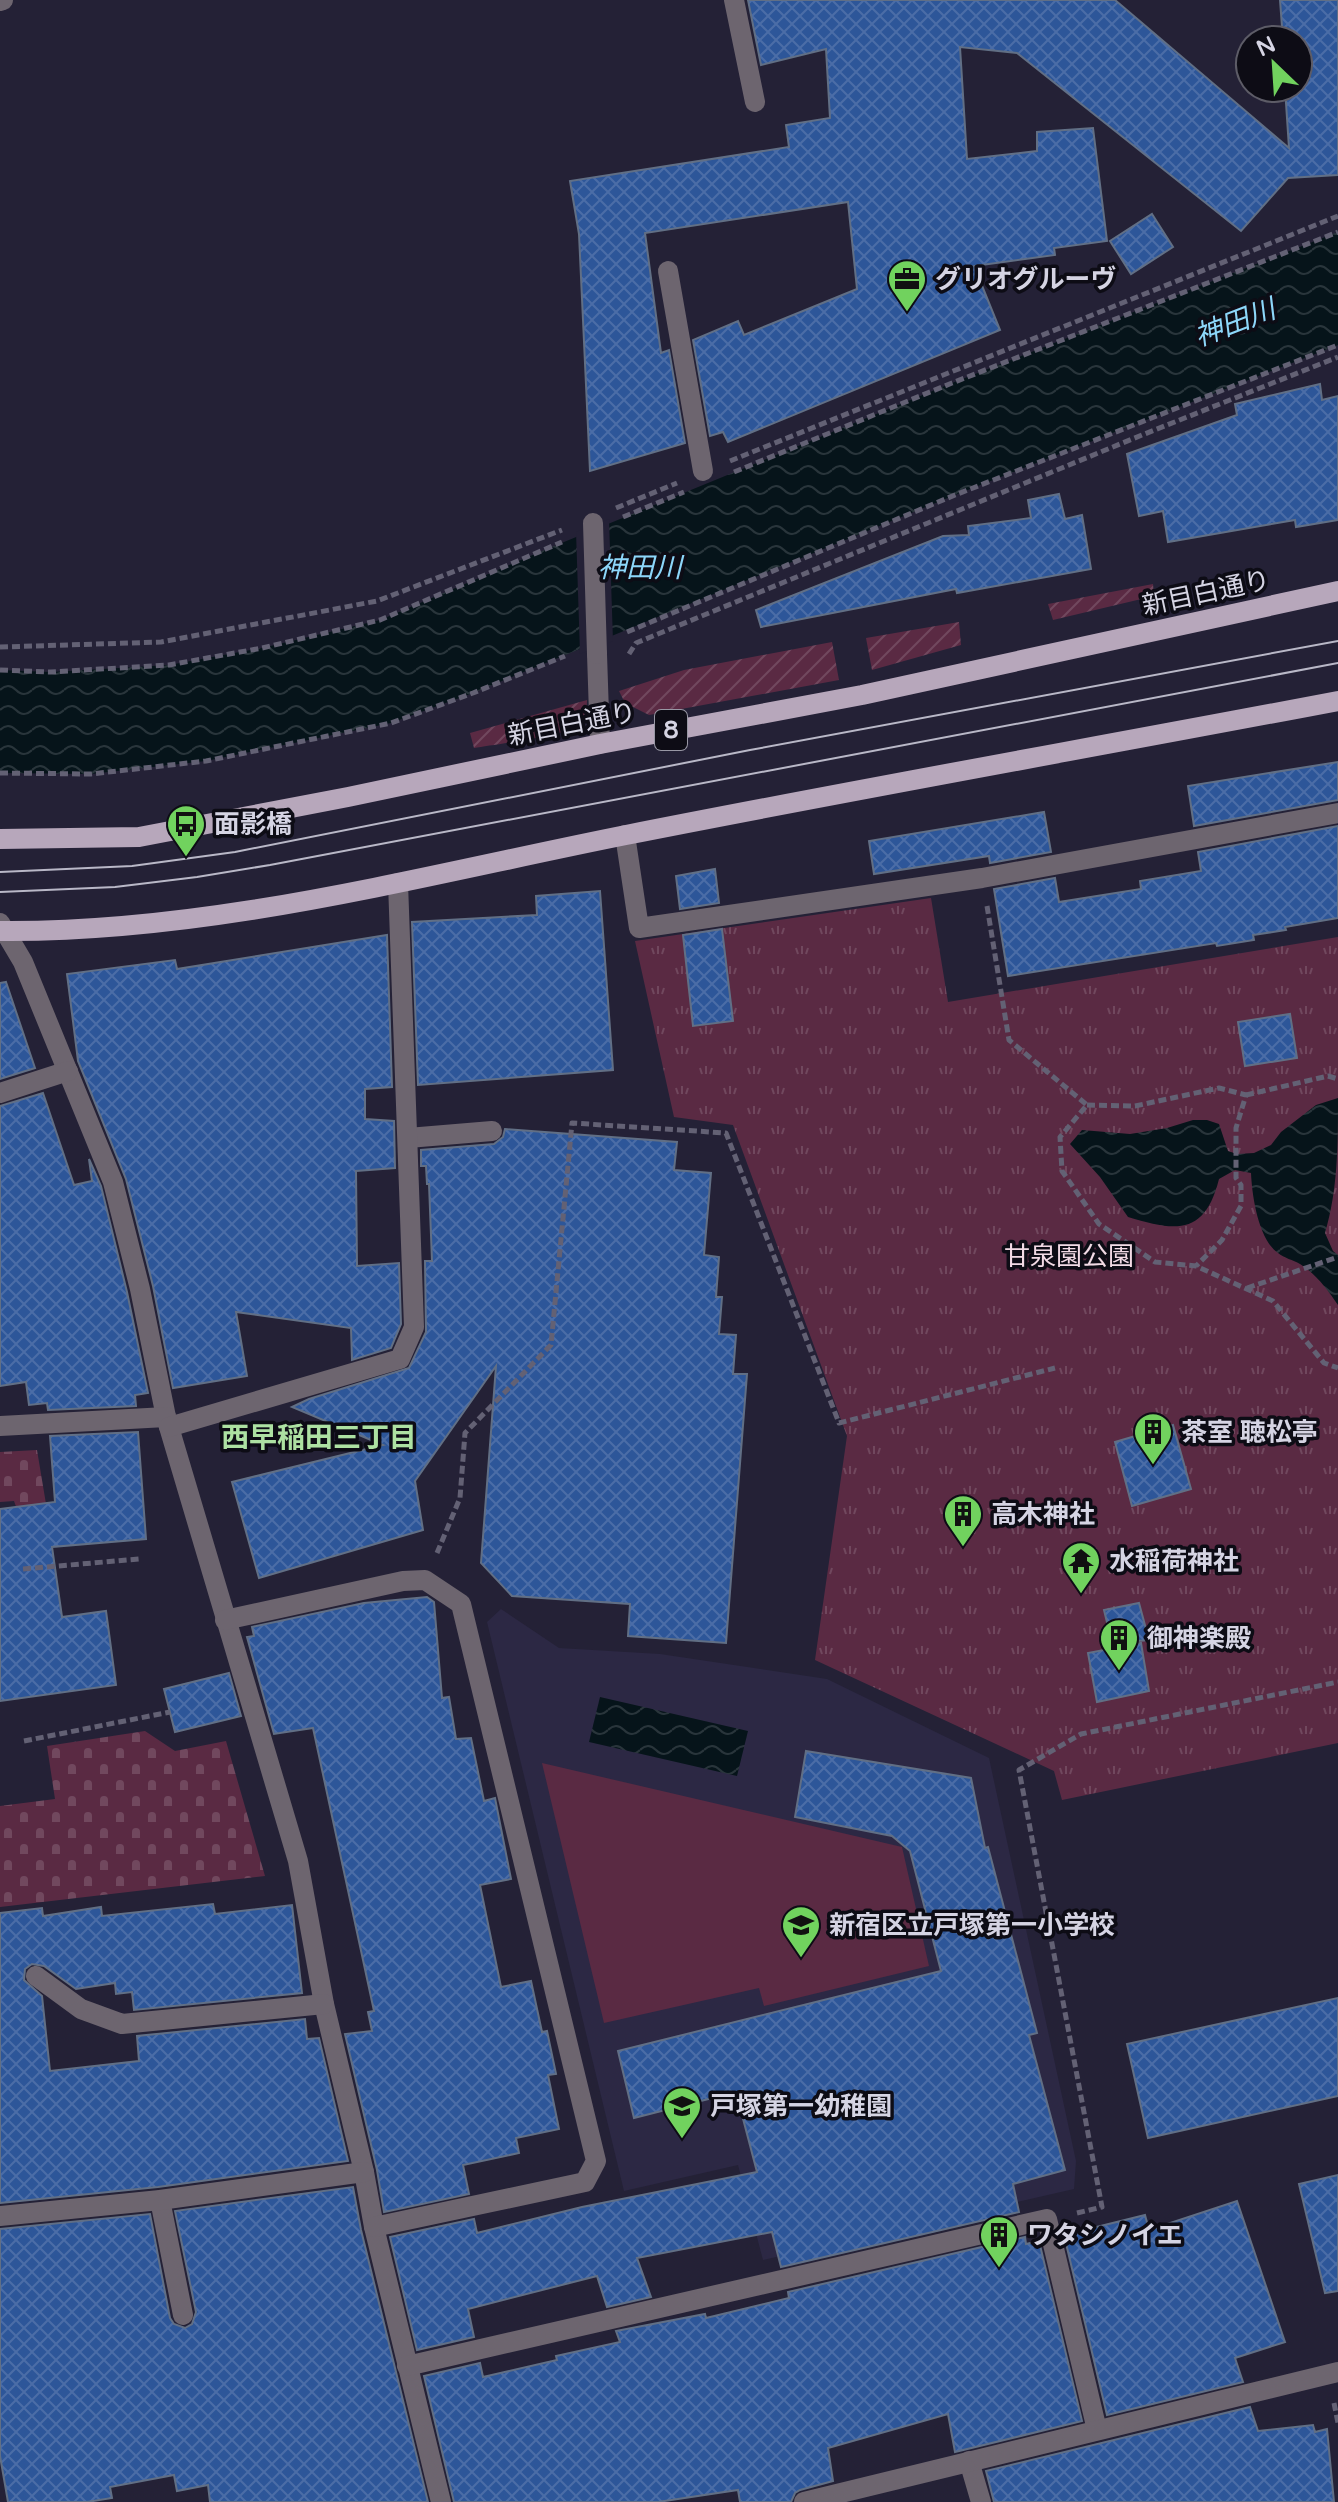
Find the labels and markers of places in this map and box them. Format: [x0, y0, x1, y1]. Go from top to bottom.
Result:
office icon: グリオグルーヴ [886, 258, 928, 313]
place label: グリオグルーヴ [935, 264, 1116, 295]
bus stop icon: 面影橋 [165, 803, 207, 858]
place label: 面影橋 [214, 809, 292, 840]
building icon: 茶室 聴松亭 [1132, 1411, 1174, 1466]
place label: 茶室 聴松亭 [1181, 1417, 1318, 1448]
building icon: 高木神社 [942, 1493, 984, 1548]
place label: 高木神社 [991, 1499, 1095, 1530]
temple icon: 水稲荷神社 [1060, 1540, 1102, 1595]
place label: 水稲荷神社 [1109, 1546, 1239, 1577]
building icon: 御神楽殿 [1098, 1617, 1140, 1672]
place label: 御神楽殿 [1147, 1623, 1251, 1654]
school or university icon: 新宿区立戸塚第一小学校 [780, 1904, 822, 1959]
place label: 新宿区立戸塚第一小学校 [829, 1910, 1115, 1941]
school or university icon: 戸塚第一幼稚園 [661, 2085, 703, 2140]
place label: 戸塚第一幼稚園 [710, 2091, 892, 2122]
building icon: ワタシノイエ [978, 2214, 1020, 2269]
place label: ワタシノイエ [1027, 2220, 1183, 2251]

